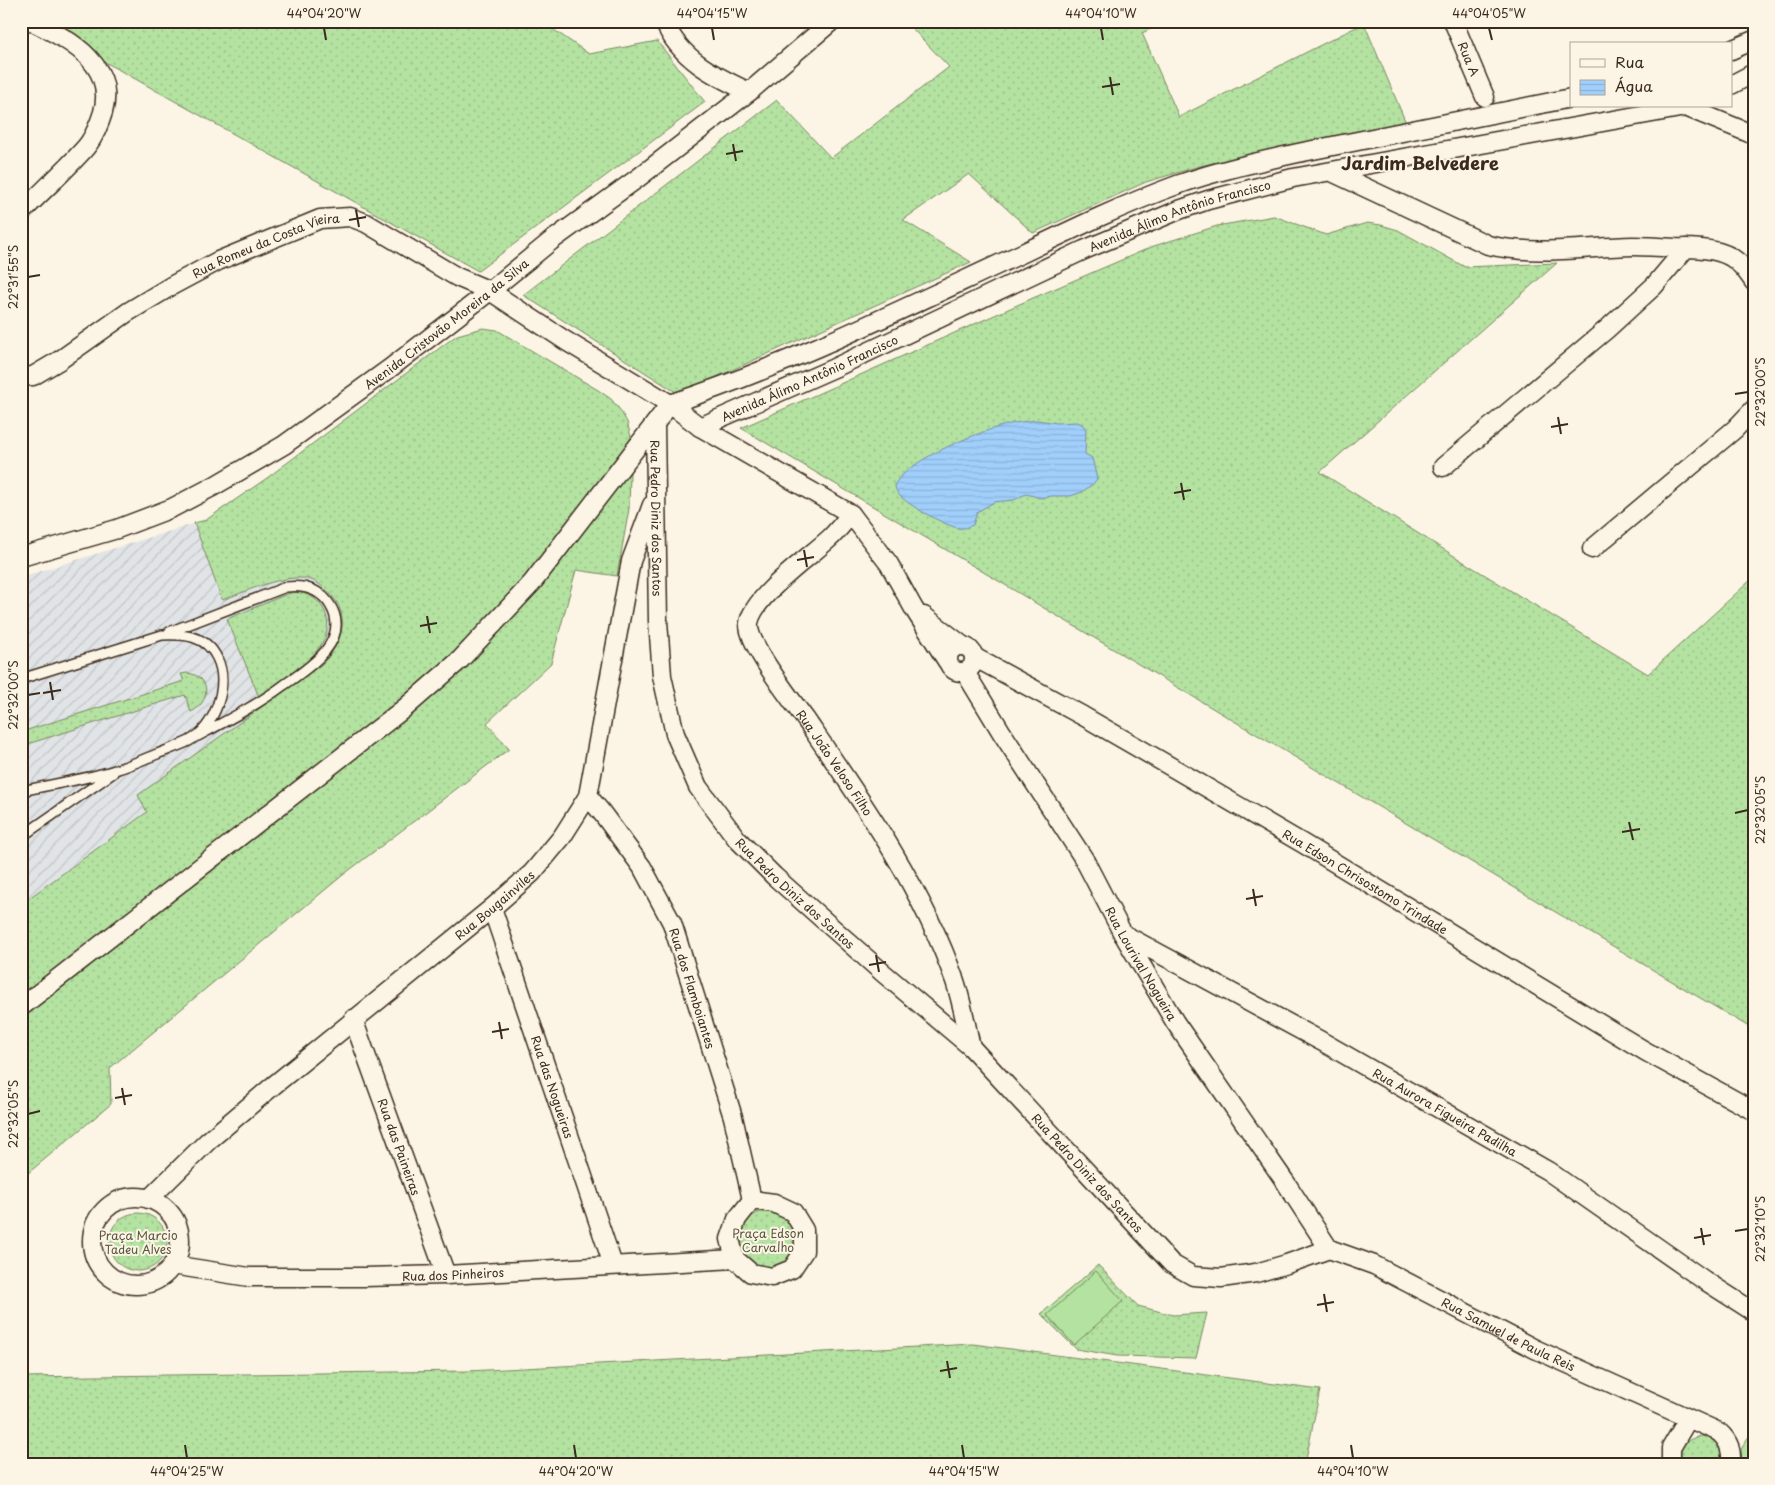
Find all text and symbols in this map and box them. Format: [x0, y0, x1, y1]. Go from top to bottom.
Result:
text: 44°04'20"W [287, 4, 362, 22]
text: 44°04'15"W [677, 4, 748, 22]
text: 44°04'10"W [1065, 4, 1137, 22]
text: 44°04'05"W [1452, 4, 1526, 22]
street label: Rua A [1454, 39, 1484, 79]
legend [1570, 42, 1732, 108]
text: Rua [1615, 50, 1644, 73]
text: Água [1615, 74, 1653, 97]
district label: Jardim Belvedere [1341, 149, 1499, 176]
street label: Avenida Álimo Antônio Francisco [1086, 175, 1273, 256]
street label: Rua Romeu da Costa Vieira [189, 209, 340, 282]
text: 22°31'55"S [4, 245, 22, 309]
street label: Avenida Cristovão Moreira da Silva [360, 254, 533, 393]
street label: Avenida Álimo Antônio Francisco [718, 330, 901, 426]
text: 22°32'00"S [1751, 357, 1769, 427]
street label: Rua Pedro Diniz dos Santos [646, 440, 667, 597]
text: 22°32'00"S [4, 660, 22, 730]
street label: Rua João Veloso Filho [792, 706, 877, 819]
text: 22°32'05"S [1751, 776, 1769, 844]
street label: Rua Edson Chrisostomo Trindade [1279, 825, 1451, 938]
street label: Rua Pedro Diniz dos Santos [732, 834, 859, 953]
street label: Rua Bougainviles [451, 866, 539, 944]
street label: Rua Lourival Nogueira [1101, 903, 1182, 1024]
street label: Rua dos Flamboiantes [665, 926, 720, 1051]
street label: Rua das Nogueiras [527, 1033, 579, 1141]
street label: Rua Aurora Figueira Padilha [1370, 1064, 1521, 1161]
text: 22°32'05"S [4, 1080, 22, 1148]
street label: Rua das Paineiras [374, 1096, 425, 1198]
street label: Rua Pedro Diniz dos Santos [1028, 1109, 1148, 1237]
text: 22°32'10"S [1751, 1196, 1769, 1262]
park label: Praça Edson Carvalho [732, 1224, 804, 1256]
park label: Praça Marcio Tadeu Alves [98, 1226, 178, 1258]
street label: Rua dos Pinheiros [402, 1263, 505, 1285]
street label: Rua Samuel de Paula Reis [1439, 1293, 1579, 1375]
text: 44°04'25"W [150, 1462, 224, 1480]
text: 44°04'20"W [539, 1462, 614, 1480]
text: 44°04'15"W [929, 1462, 1000, 1480]
text: 44°04'10"W [1317, 1462, 1389, 1480]

